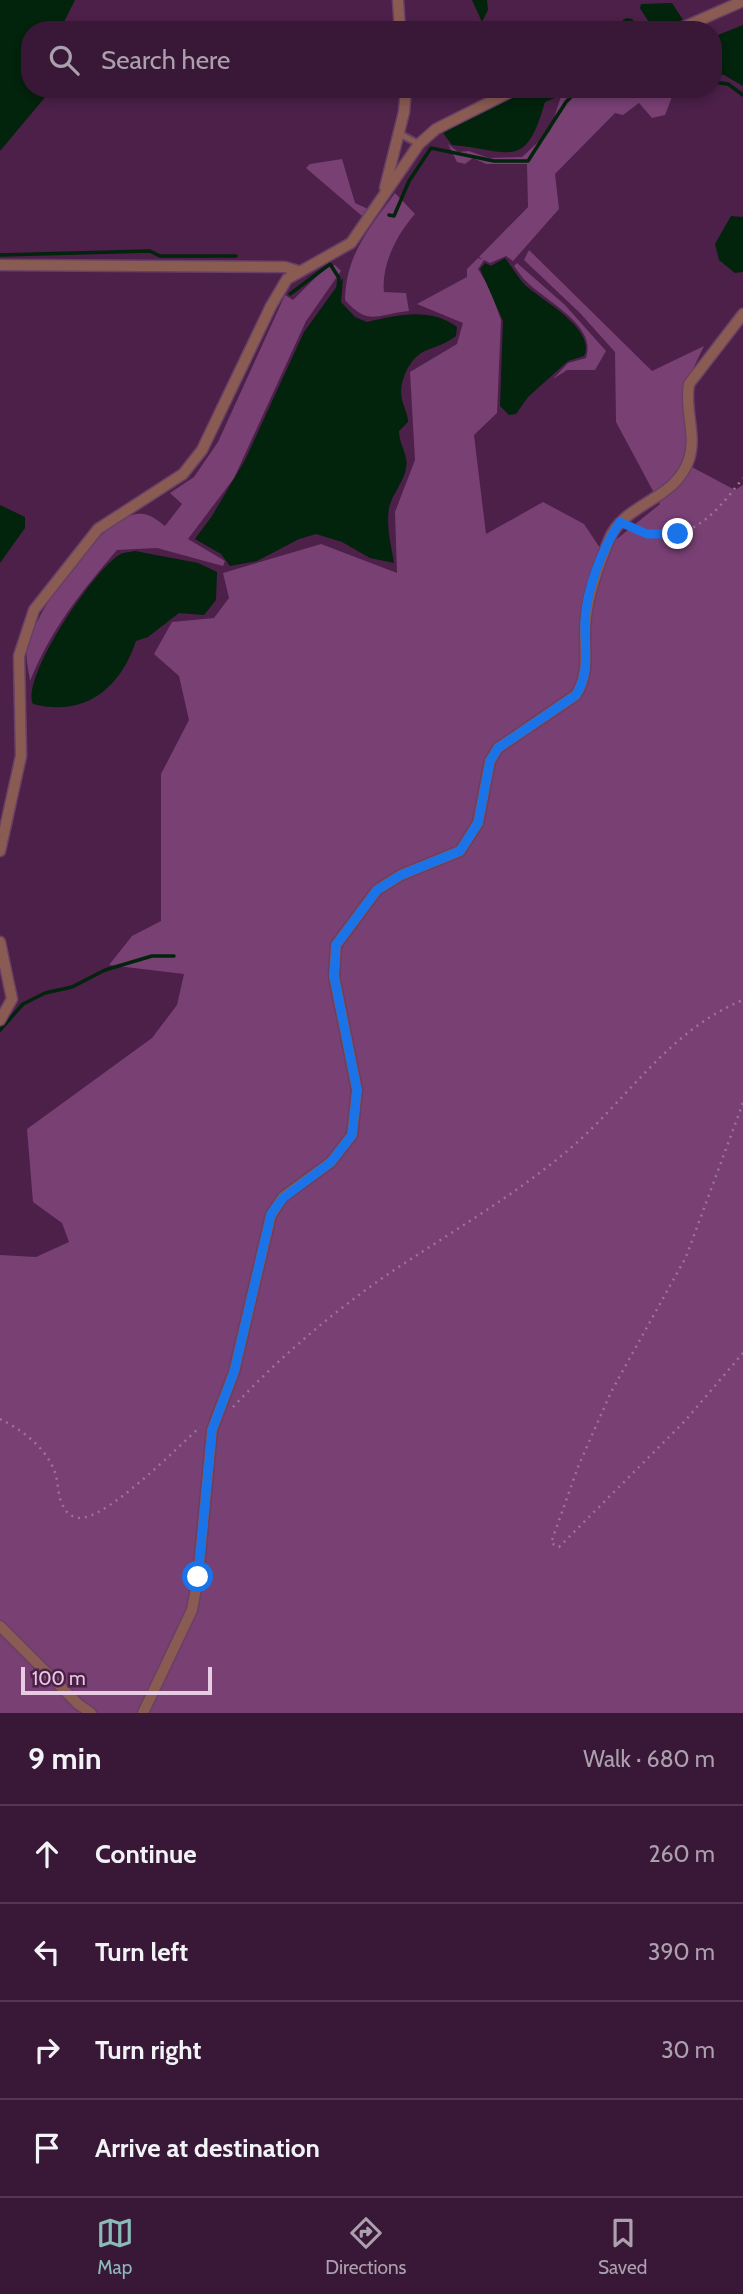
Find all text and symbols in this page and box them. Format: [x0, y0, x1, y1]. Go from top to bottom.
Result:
search box [21, 21, 722, 98]
icon: search [45, 41, 83, 79]
text: Search here [101, 44, 230, 76]
route end [662, 518, 693, 549]
route start [182, 1561, 213, 1592]
scale bar [21, 1664, 212, 1696]
text: 100 m [32, 1667, 86, 1690]
text: 9 min [28, 1740, 101, 1777]
text: Walk · 680 m [583, 1745, 715, 1773]
icon: ahead [28, 1835, 66, 1873]
text: Continue [95, 1838, 197, 1870]
text: 260 m [648, 1840, 715, 1868]
icon: left [28, 1933, 66, 1971]
text: Turn left [95, 1936, 188, 1968]
text: 390 m [648, 1938, 715, 1966]
icon: right [28, 2031, 66, 2069]
text: Turn right [95, 2034, 201, 2066]
text: 30 m [661, 2036, 715, 2064]
icon: arrive [28, 2129, 66, 2167]
text: Arrive at destination [95, 2132, 320, 2164]
tab: Map [96, 2214, 134, 2279]
tab: Directions [325, 2214, 406, 2279]
tab: Saved [598, 2214, 647, 2279]

